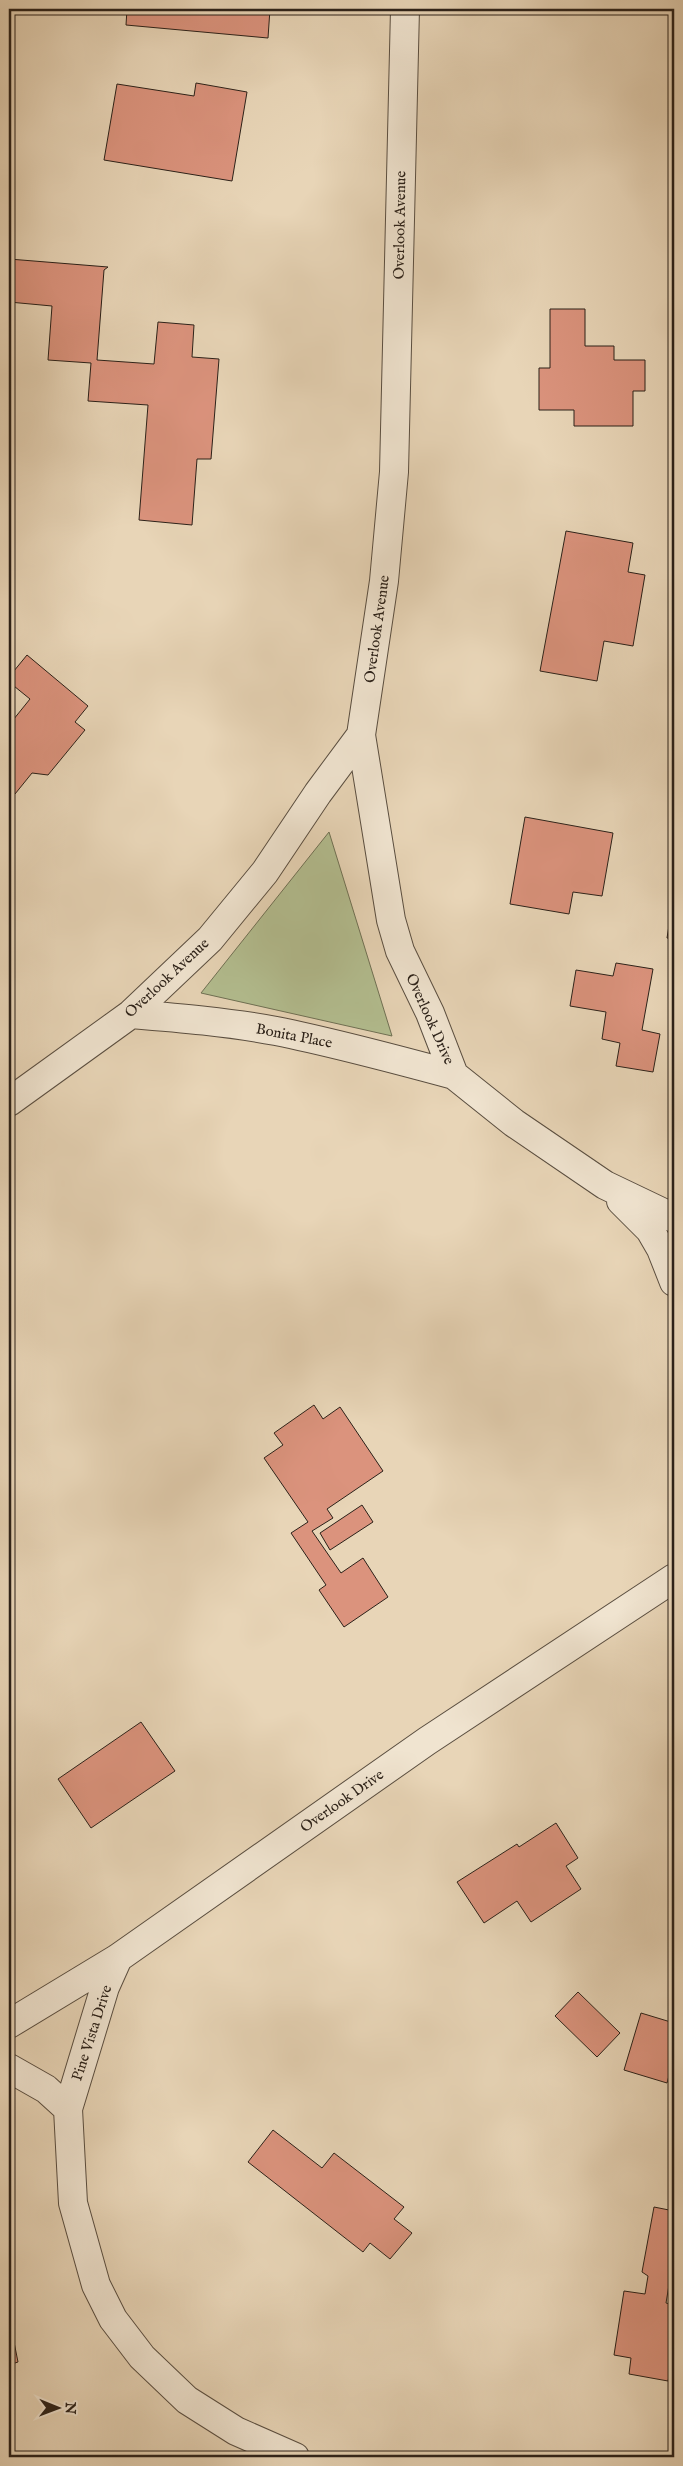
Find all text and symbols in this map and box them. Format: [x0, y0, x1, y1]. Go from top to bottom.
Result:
street label: Overlook Avenue [390, 170, 410, 279]
street label: Overlook Avenue [360, 574, 394, 684]
street label: Overlook Avenue [121, 934, 213, 1022]
street label: Overlook Drive [401, 970, 459, 1068]
street label: Bonita Place [254, 1019, 334, 1053]
street label: Overlook Drive [297, 1765, 388, 1837]
street label: Pine Vista Drive [68, 1983, 116, 2083]
north arrow [32, 2384, 82, 2434]
text: N [61, 2401, 79, 2414]

